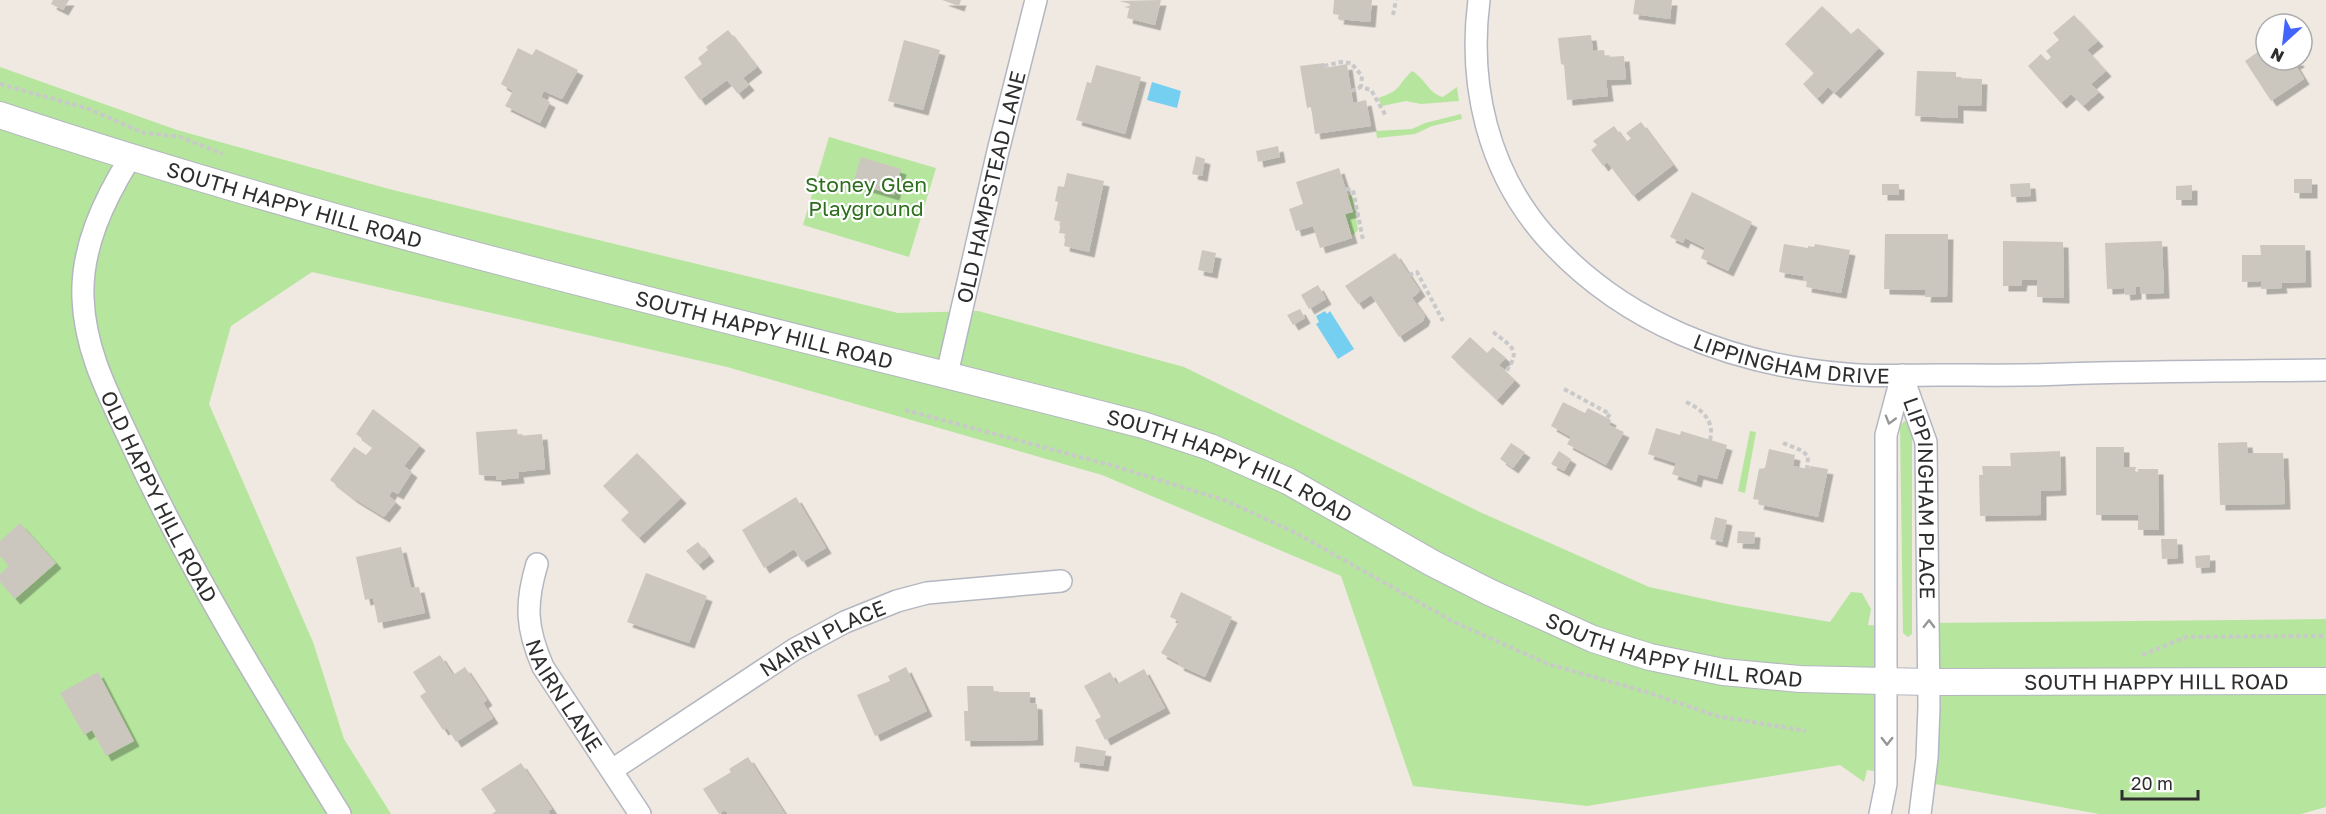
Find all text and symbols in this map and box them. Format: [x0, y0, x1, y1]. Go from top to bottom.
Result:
north arrow [2254, 12, 2314, 72]
text: N [2267, 44, 2287, 67]
street label: OLD HAMPSTEAD LANE [951, 68, 1031, 306]
street label: SOUTH HAPPY HILL ROAD [164, 156, 425, 253]
park label: Stoney Glen Playground [805, 171, 927, 221]
street label: SOUTH HAPPY HILL ROAD [633, 284, 896, 374]
street label: LIPPINGHAM DRIVE [1690, 328, 1890, 389]
street label: OLD HAPPY HILL ROAD [95, 386, 223, 607]
street label: LIPPINGHAM PLACE [1898, 394, 1941, 599]
street label: SOUTH HAPPY HILL ROAD [1104, 403, 1357, 528]
one-way arrow [1884, 415, 1897, 425]
street label: NAIRN PLACE [754, 594, 889, 682]
street label: SOUTH HAPPY HILL ROAD [1542, 606, 1804, 692]
one-way arrow [1923, 619, 1935, 628]
street label: NAIRN LANE [521, 636, 608, 757]
street label: SOUTH HAPPY HILL ROAD [2024, 668, 2289, 695]
one-way arrow [1880, 736, 1893, 745]
scale bar [2122, 763, 2198, 801]
text: 20 m [2131, 772, 2173, 794]

